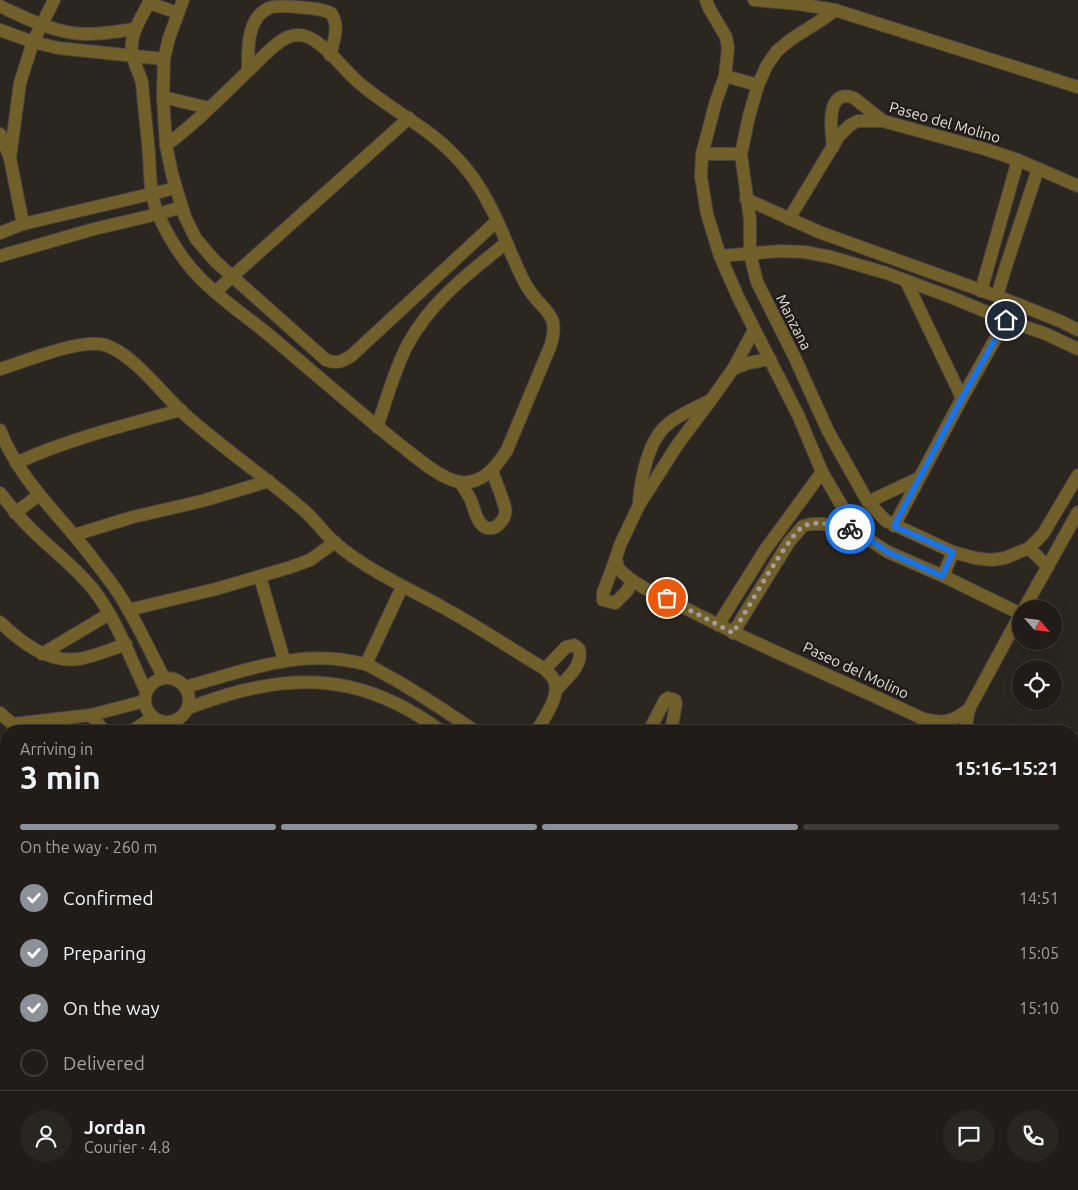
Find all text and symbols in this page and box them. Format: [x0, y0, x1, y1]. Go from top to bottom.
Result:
street label: Paseo del Molino [888, 98, 1002, 146]
street label: Manzana [773, 291, 815, 353]
pin [985, 299, 1027, 341]
icon: home [992, 306, 1020, 334]
courier [825, 504, 875, 554]
icon: bike [836, 515, 864, 543]
pin [646, 577, 688, 619]
icon: bag [653, 584, 681, 612]
north arrow [1012, 600, 1062, 650]
map controls [1012, 600, 1062, 710]
street label: Paseo del Molino [800, 638, 912, 702]
button: locate [1012, 660, 1062, 710]
text: Arriving in [20, 740, 93, 758]
text: 15:16–15:21 [954, 757, 1059, 779]
text: 3 min [20, 759, 101, 795]
text: On the way · 260 m [20, 838, 157, 856]
icon: check [20, 884, 48, 912]
text: Confirmed [63, 887, 154, 909]
text: 14:51 [1019, 889, 1059, 907]
icon: check [20, 939, 48, 967]
text: Preparing [63, 942, 147, 964]
text: 15:05 [1019, 944, 1059, 962]
icon: check [20, 994, 48, 1022]
text: On the way [63, 997, 160, 1019]
text: 15:10 [1019, 999, 1059, 1017]
text: Delivered [63, 1052, 145, 1074]
button: person [20, 1110, 72, 1162]
button: chat [943, 1110, 995, 1162]
button: phone [1007, 1110, 1059, 1162]
text: Jordan [84, 1116, 146, 1138]
text: Courier · 4.8 [84, 1138, 170, 1156]

